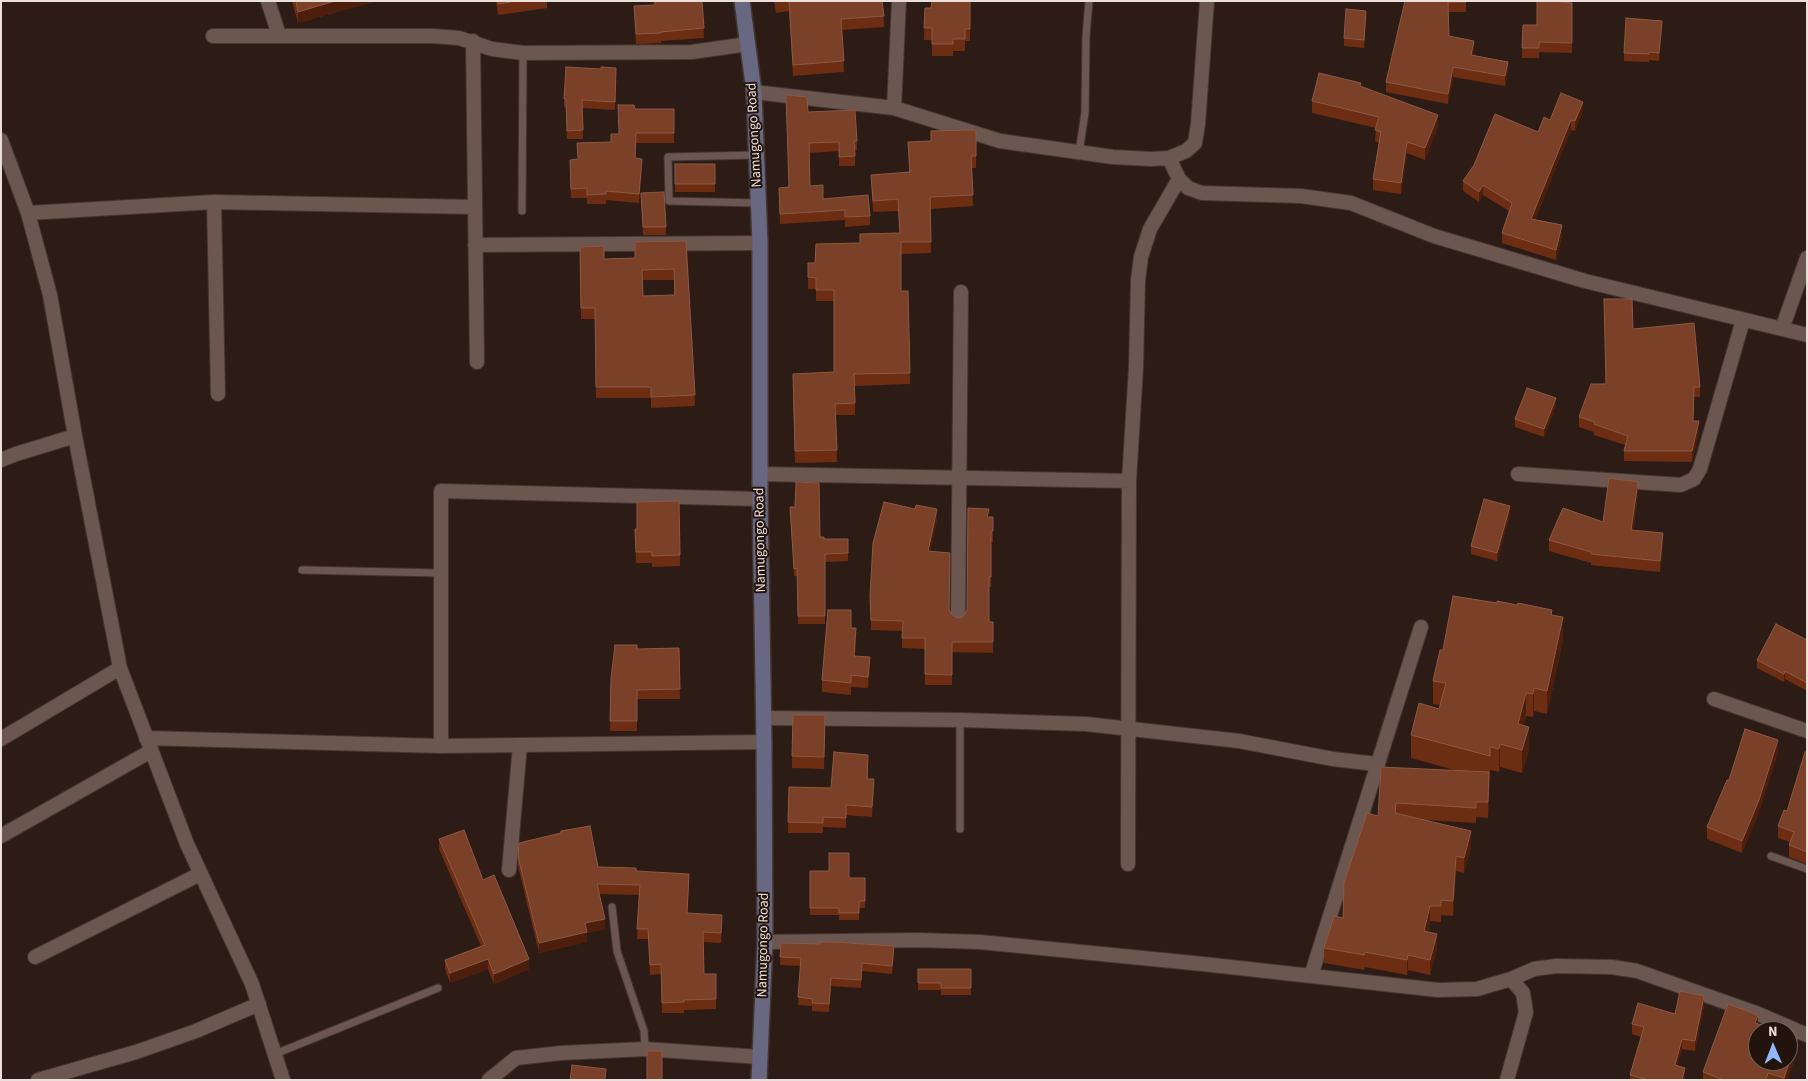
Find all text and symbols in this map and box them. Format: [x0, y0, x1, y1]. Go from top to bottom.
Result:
street label: Namugongo Road [744, 82, 766, 188]
street label: Namugongo Road [752, 487, 770, 593]
street label: Namugongo Road [755, 892, 773, 998]
north arrow [1748, 1021, 1798, 1071]
text: N [1768, 1022, 1778, 1042]

